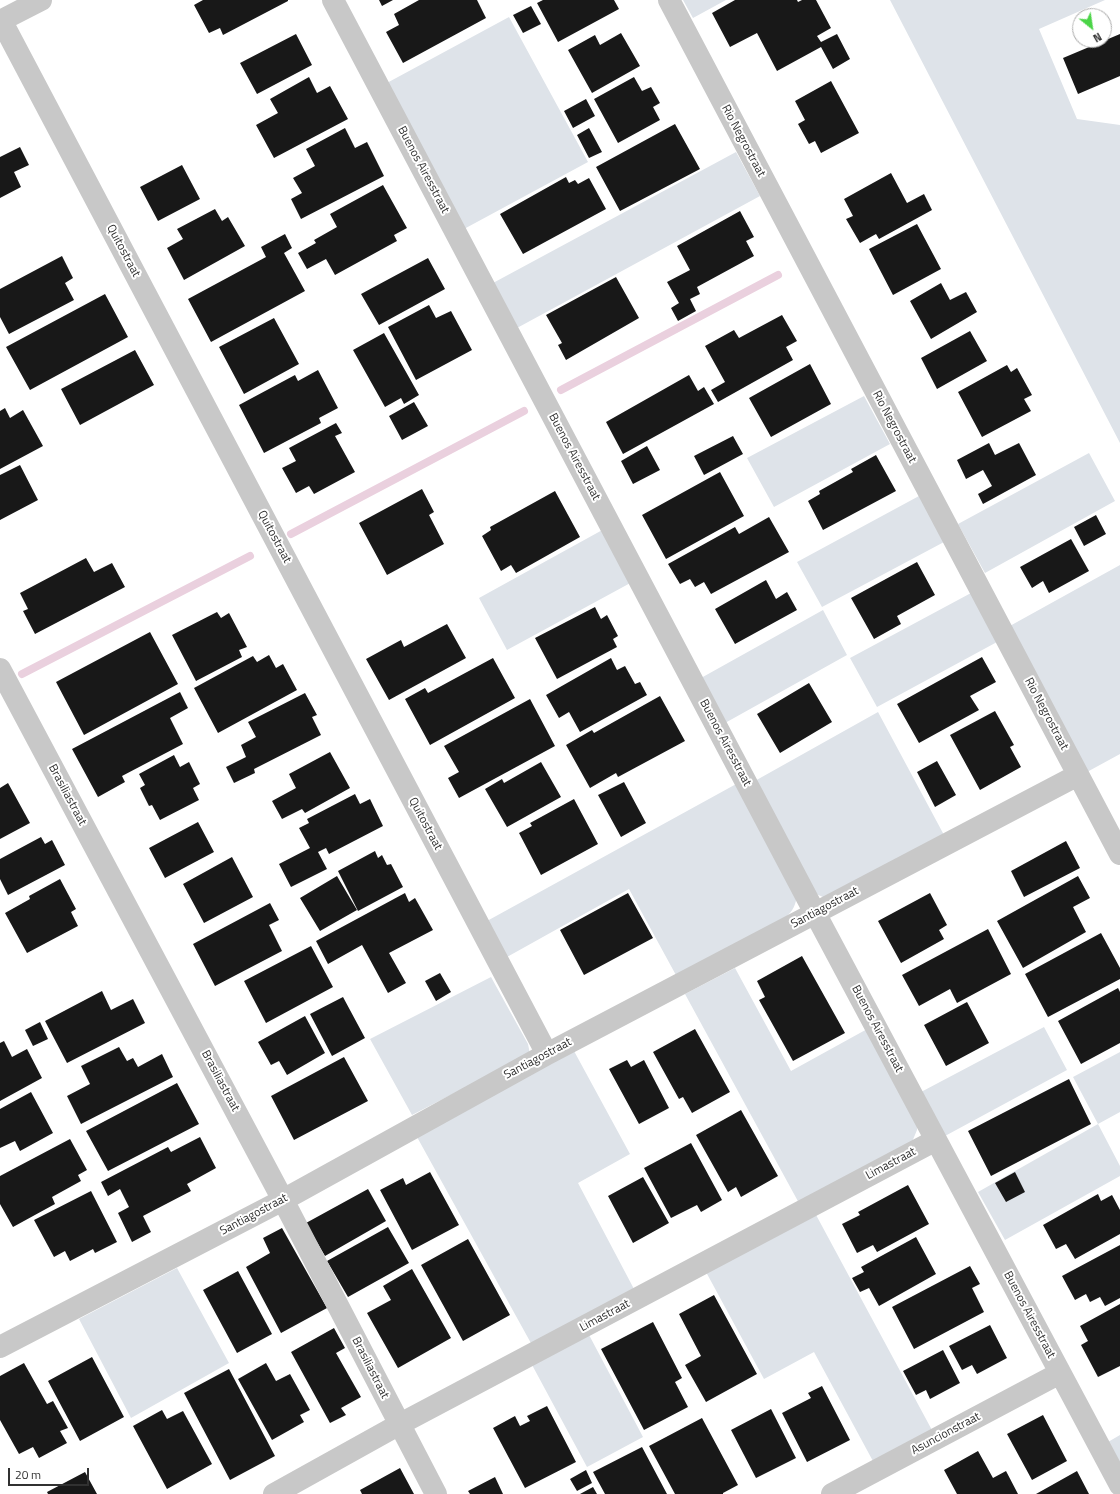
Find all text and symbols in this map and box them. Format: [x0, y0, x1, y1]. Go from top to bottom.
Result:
north arrow [1072, 8, 1112, 48]
text: N [1090, 29, 1105, 46]
street label: Rio Negrostraat [718, 102, 768, 180]
street label: Buenos Airesstraat [394, 124, 452, 216]
street label: Quitostraat [103, 222, 143, 280]
street label: Rio Negrostraat [869, 388, 919, 466]
street label: Buenos Airesstraat [545, 411, 603, 503]
street label: Quitostraat [254, 508, 294, 566]
street label: Rio Negrostraat [1021, 675, 1071, 753]
street label: Buenos Airesstraat [696, 697, 754, 789]
street label: Brasiliastraat [45, 762, 89, 828]
street label: Quitostraat [405, 795, 445, 853]
street label: Santiagostraat [789, 884, 861, 932]
street label: Buenos Airesstraat [848, 983, 906, 1075]
street label: Santiagostraat [502, 1035, 574, 1083]
street label: Brasiliastraat [198, 1048, 242, 1114]
street label: Limastraat [864, 1145, 918, 1183]
street label: Santiagostraat [218, 1191, 290, 1239]
street label: Buenos Airesstraat [1000, 1269, 1058, 1361]
street label: Limastraat [578, 1297, 632, 1335]
street label: Brasiliastraat [348, 1335, 392, 1401]
street label: Asuncionstraat [909, 1410, 983, 1458]
scale bar [10, 1460, 91, 1486]
text: 20 m [15, 1465, 41, 1484]

